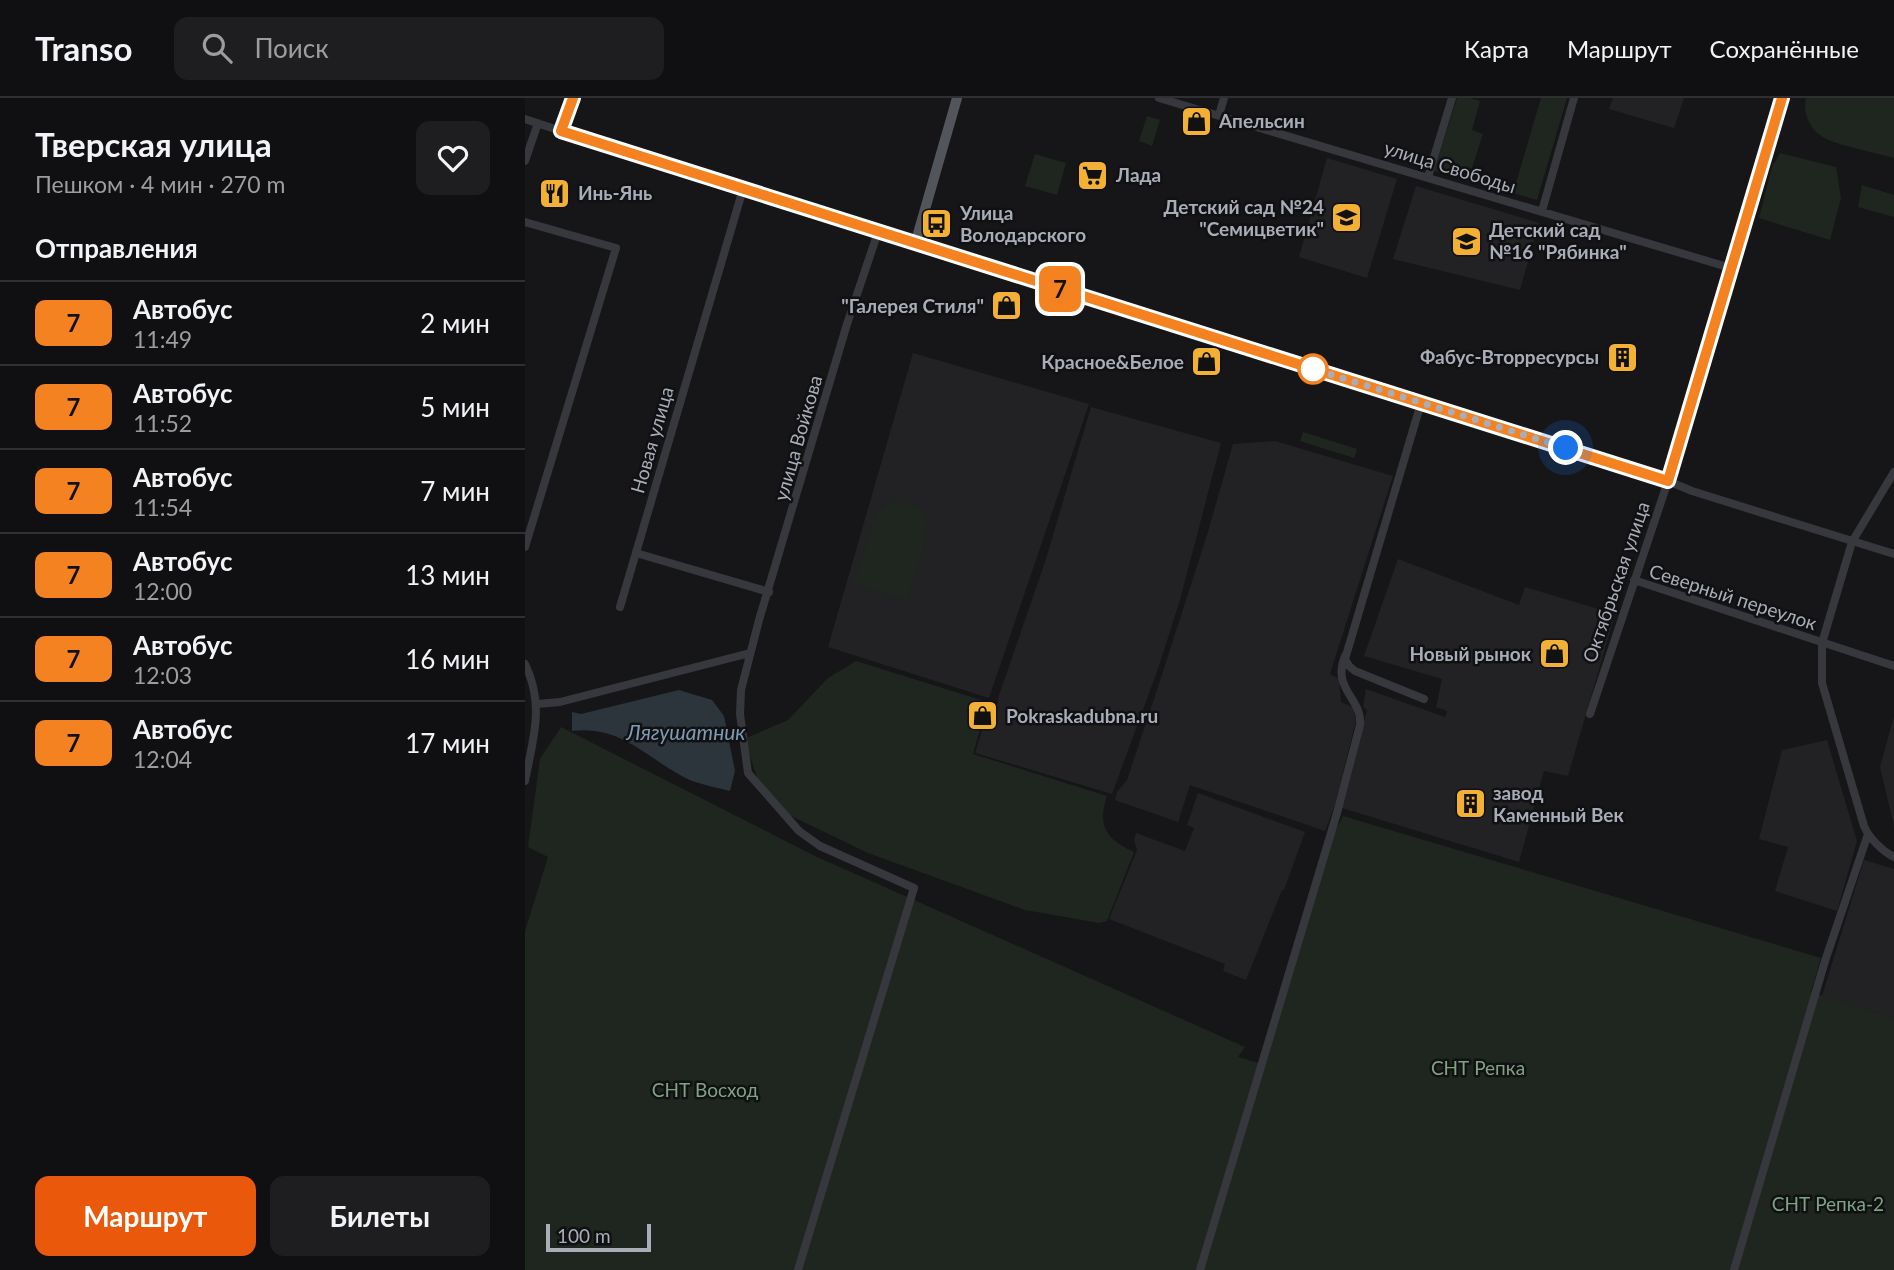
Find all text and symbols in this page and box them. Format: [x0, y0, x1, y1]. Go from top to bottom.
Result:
search box [174, 17, 664, 80]
text: Transo [35, 28, 132, 68]
icon: search [198, 29, 236, 67]
text: Поиск [254, 32, 329, 64]
text: Карта [1464, 34, 1529, 63]
text: Маршрут [1567, 34, 1672, 63]
text: Сохранённые [1710, 34, 1859, 63]
shop icon: Апельсин [1179, 104, 1213, 138]
place label: Апельсин [1218, 109, 1305, 132]
button: heart [416, 121, 490, 195]
text: Тверская улица [35, 124, 272, 164]
street label: улица Свободы [1381, 136, 1519, 197]
supermarket icon: Лада [1076, 158, 1110, 192]
place label: Лада [1115, 163, 1161, 186]
text: Пешком · 4 мин · 270 m [35, 170, 285, 198]
restaurant icon: Инь-Янь [538, 176, 572, 210]
place label: Инь-Янь [578, 181, 652, 204]
place label: Детский сад №24 "Семицветик" [1163, 195, 1324, 240]
place label: Улица Володарского [959, 201, 1086, 246]
school or university icon: Детский сад №24 "Семицветик" [1330, 201, 1364, 235]
bus stop icon: Улица Володарского [920, 207, 954, 241]
place label: Детский сад №16 "Рябинка" [1489, 218, 1627, 263]
school or university icon: Детский сад №16 "Рябинка" [1449, 224, 1483, 258]
text: Отправления [35, 232, 198, 264]
line badge: 7 [1037, 266, 1083, 312]
text: 7 [1053, 274, 1067, 303]
shop icon: "Галерея Стиля" [990, 289, 1024, 323]
text: Автобус [133, 293, 232, 325]
place label: "Галерея Стиля" [841, 294, 984, 317]
text: 2 мин [420, 307, 490, 339]
text: 7 [67, 308, 80, 337]
text: 11:49 [133, 325, 192, 353]
building icon: Фабус-Вторресурсы [1605, 340, 1639, 374]
shop icon: Красное&Белое [1190, 345, 1224, 379]
place label: Фабус-Вторресурсы [1420, 345, 1599, 368]
place label: Красное&Белое [1041, 350, 1184, 373]
unlabelled marker [1298, 354, 1328, 384]
street label: улица Войкова [769, 372, 826, 503]
text: Автобус [133, 377, 232, 409]
street label: Новая улица [625, 384, 678, 496]
text: 5 мин [420, 391, 490, 423]
text: 7 [67, 392, 80, 421]
text: 11:52 [133, 409, 192, 437]
your location [1548, 430, 1583, 465]
text: Автобус [133, 461, 232, 493]
text: 7 мин [420, 475, 490, 507]
text: 7 [67, 476, 80, 505]
text: 11:54 [133, 493, 192, 521]
street label: Октябрьская улица [1577, 498, 1654, 665]
text: Автобус [133, 545, 232, 577]
text: 13 мин [405, 559, 490, 591]
street label: Северный переулок [1647, 559, 1820, 634]
text: 7 [67, 560, 80, 589]
text: 12:00 [133, 577, 192, 605]
text: Автобус [133, 629, 232, 661]
shop icon: Новый рынок [1537, 637, 1571, 671]
place label: Новый рынок [1409, 642, 1532, 665]
text: 16 мин [405, 643, 490, 675]
text: 7 [67, 644, 80, 673]
text: 12:03 [133, 661, 192, 689]
shop icon: Pokraskadubna.ru [966, 699, 1000, 733]
place label: Pokraskadubna.ru [1006, 704, 1158, 727]
text: Автобус [133, 713, 232, 745]
water label: Лягушатник [626, 719, 745, 744]
text: 17 мин [405, 727, 490, 759]
text: 7 [67, 728, 80, 757]
text: 12:04 [133, 745, 192, 773]
place label: завод Каменный Век [1493, 781, 1624, 826]
building icon: завод Каменный Век [1453, 787, 1487, 821]
park label: СНТ Репка [1431, 1056, 1525, 1079]
park label: СНТ Восход [652, 1078, 758, 1101]
button: Маршрут [35, 1176, 256, 1256]
button: Билеты [270, 1176, 490, 1256]
park label: СНТ Репка-2 [1772, 1192, 1884, 1215]
scale bar [546, 1221, 651, 1253]
text: 100 m [557, 1224, 611, 1247]

